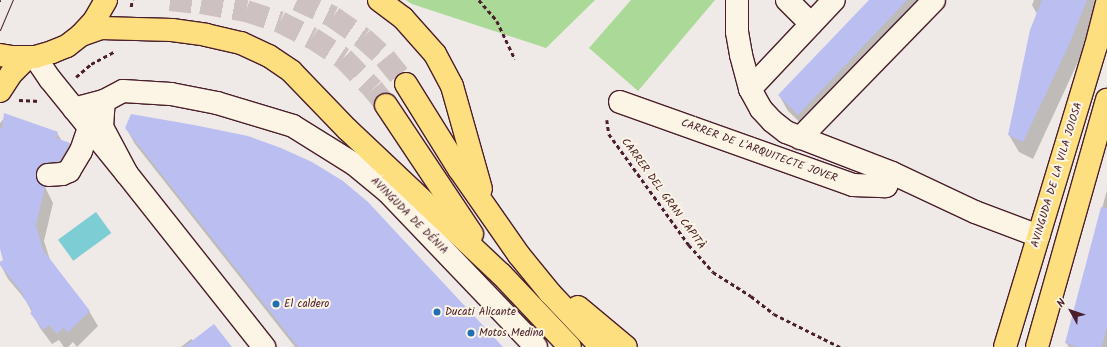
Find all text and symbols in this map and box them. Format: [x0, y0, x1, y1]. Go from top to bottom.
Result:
street label: AVINGUDA DE LA VILA JOIOSA [1029, 101, 1085, 249]
street label: CARRER DE L'ARQUITECTE JOVER [679, 117, 839, 185]
street label: CARRER DEL GRAN CAPITÀ [618, 136, 708, 252]
street label: AVINGUDA DE DÉNIA [368, 175, 450, 257]
north arrow [1051, 291, 1091, 331]
text: N [1053, 295, 1071, 312]
place label: El caldero [284, 297, 329, 311]
marker: El caldero [271, 299, 281, 309]
place label: Ducati Alicante [445, 305, 516, 319]
marker: Ducati Alicante [432, 307, 442, 317]
place label: Motos Medina [479, 326, 544, 340]
marker: Motos Medina [466, 328, 476, 338]

